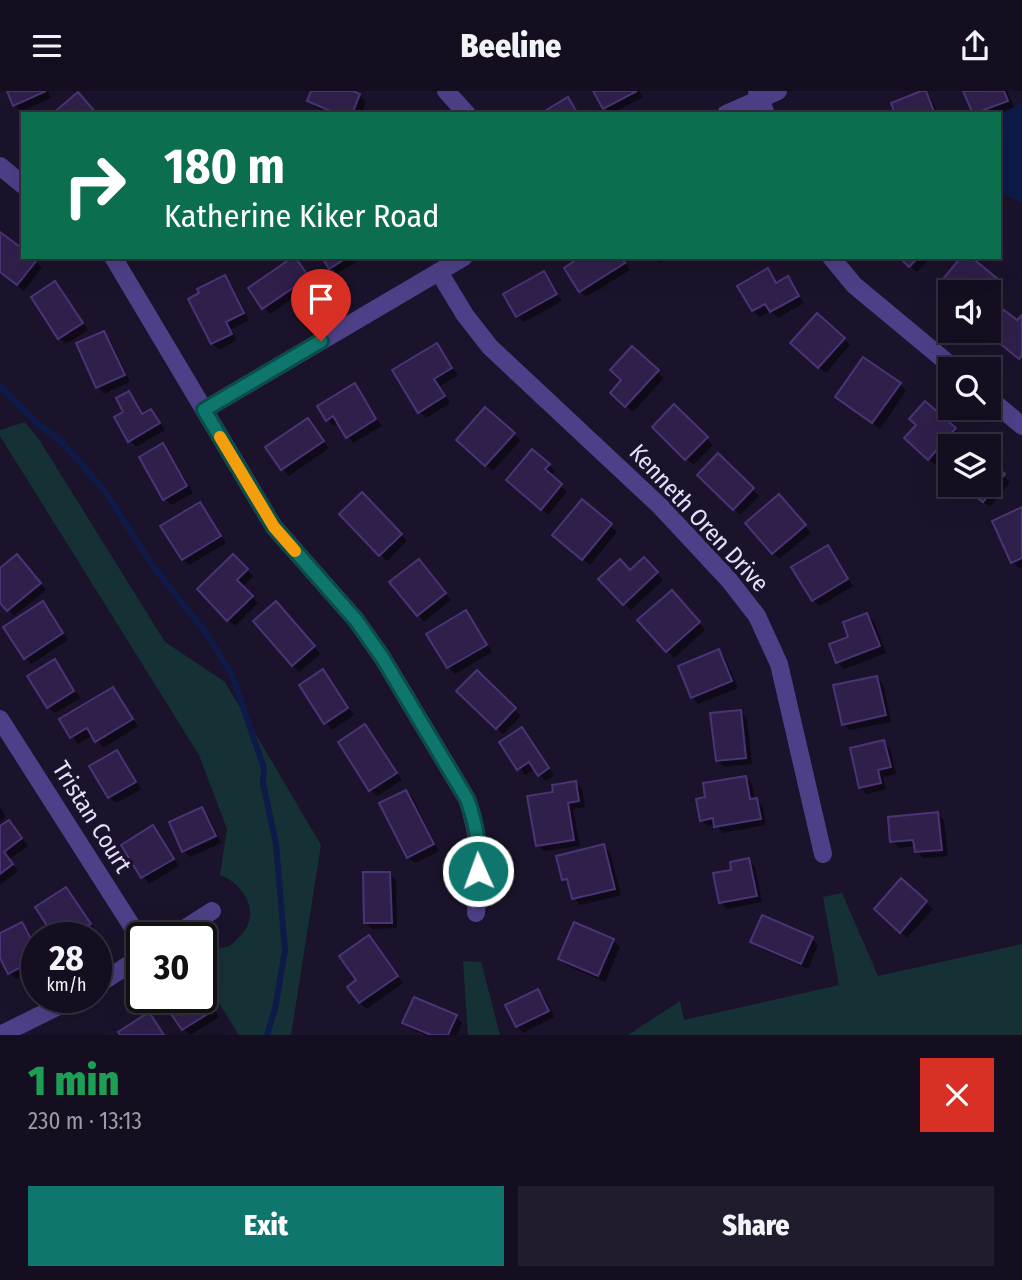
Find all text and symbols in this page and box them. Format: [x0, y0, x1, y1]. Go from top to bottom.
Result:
icon: menu [28, 27, 66, 65]
text: Beeline [461, 27, 561, 65]
icon: share [956, 27, 994, 65]
text: 180 m [164, 137, 285, 196]
icon: right [49, 140, 140, 231]
text: Katherine Kiker Road [164, 197, 439, 235]
pin [291, 269, 351, 341]
icon: arrive [302, 280, 340, 318]
map controls [938, 280, 1001, 497]
button: sound [938, 280, 1001, 343]
button: search [938, 357, 1001, 420]
button: layers [938, 434, 1001, 497]
street label: Kenneth Oren Drive [624, 439, 774, 597]
street label: Tristan Court [47, 756, 137, 878]
position arrow [441, 834, 515, 908]
speed limit sign: 30 [126, 922, 217, 1013]
text: 28 [49, 937, 84, 979]
text: km/h [46, 974, 87, 996]
text: 1 min [28, 1056, 119, 1106]
button: close [920, 1058, 994, 1132]
text: 230 m · 13:13 [28, 1107, 142, 1135]
button: Exit [28, 1186, 504, 1266]
button: Share [518, 1186, 994, 1266]

